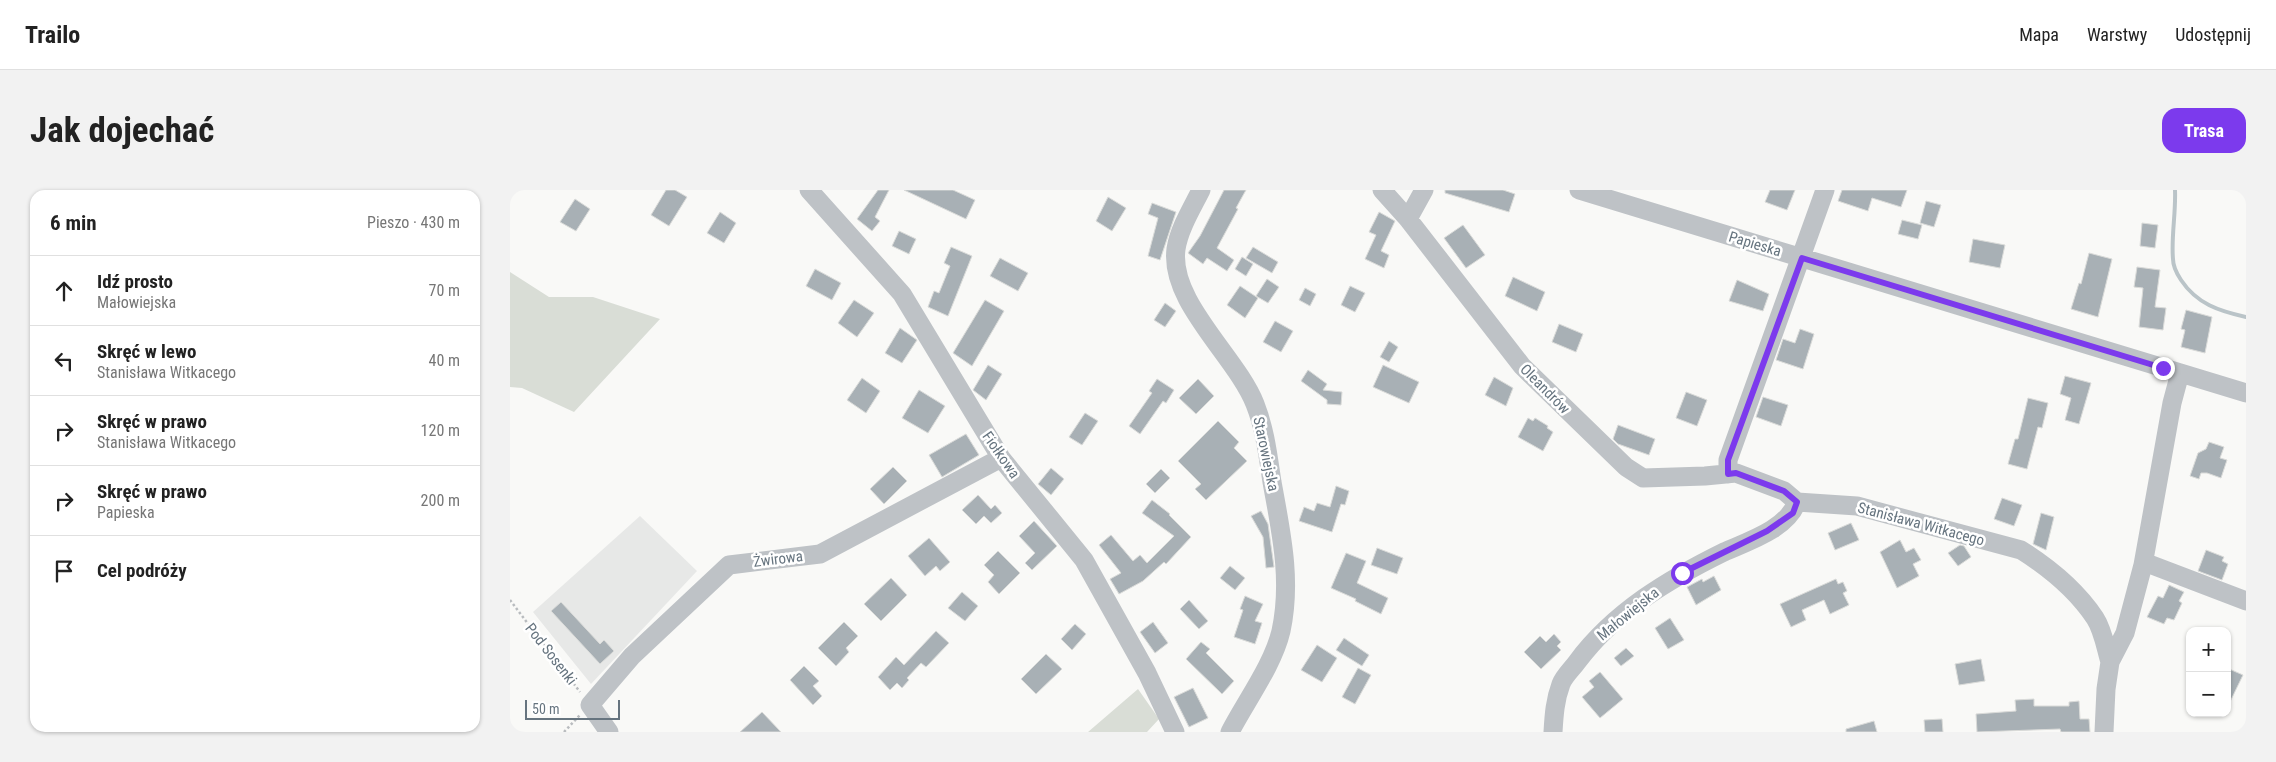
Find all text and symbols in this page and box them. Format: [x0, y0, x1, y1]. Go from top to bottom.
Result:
text: Trailo [25, 21, 80, 49]
text: Mapa [2019, 24, 2059, 45]
text: Warstwy [2087, 24, 2147, 45]
text: Udostępnij [2175, 24, 2251, 45]
button: Trasa [2162, 108, 2246, 153]
text: Jak dojechać [30, 110, 214, 151]
text: 6 min [50, 211, 97, 235]
text: Pieszo · 430 m [367, 213, 460, 232]
street label: Papieska [1727, 227, 1783, 261]
text: Idź prosto [97, 270, 173, 293]
icon: ahead [50, 277, 78, 305]
text: 70 m [428, 281, 460, 300]
text: Małowiejska [97, 293, 176, 312]
text: Skręć w lewo [97, 340, 196, 363]
icon: left [50, 347, 78, 375]
text: 40 m [428, 351, 460, 370]
route end [2152, 357, 2175, 380]
street label: Oleandrów [1516, 360, 1574, 418]
text: Stanisława Witkacego [97, 363, 236, 382]
text: Skręć w prawo [97, 410, 207, 433]
street label: Starowiejska [1249, 415, 1283, 493]
icon: right [50, 417, 78, 445]
text: 120 m [421, 421, 460, 440]
street label: Fiołkowa [978, 428, 1024, 482]
text: Stanisława Witkacego [97, 433, 236, 452]
text: Skręć w prawo [97, 480, 207, 503]
icon: right [50, 487, 78, 515]
text: 200 m [421, 491, 460, 510]
street label: Stanisława Witkacego [1856, 498, 1986, 550]
text: Papieska [97, 503, 155, 522]
street label: Żwirowa [752, 547, 804, 571]
icon: arrive [50, 557, 78, 585]
text: Cel podróży [97, 559, 187, 582]
route start [1671, 562, 1694, 585]
street label: Małowiejska [1594, 584, 1662, 644]
street label: Pod Sosenki [521, 620, 581, 688]
map controls [2186, 627, 2231, 717]
button: + [2186, 627, 2231, 672]
button: − [2186, 672, 2231, 717]
scale bar [525, 697, 620, 720]
text: 50 m [532, 701, 560, 717]

